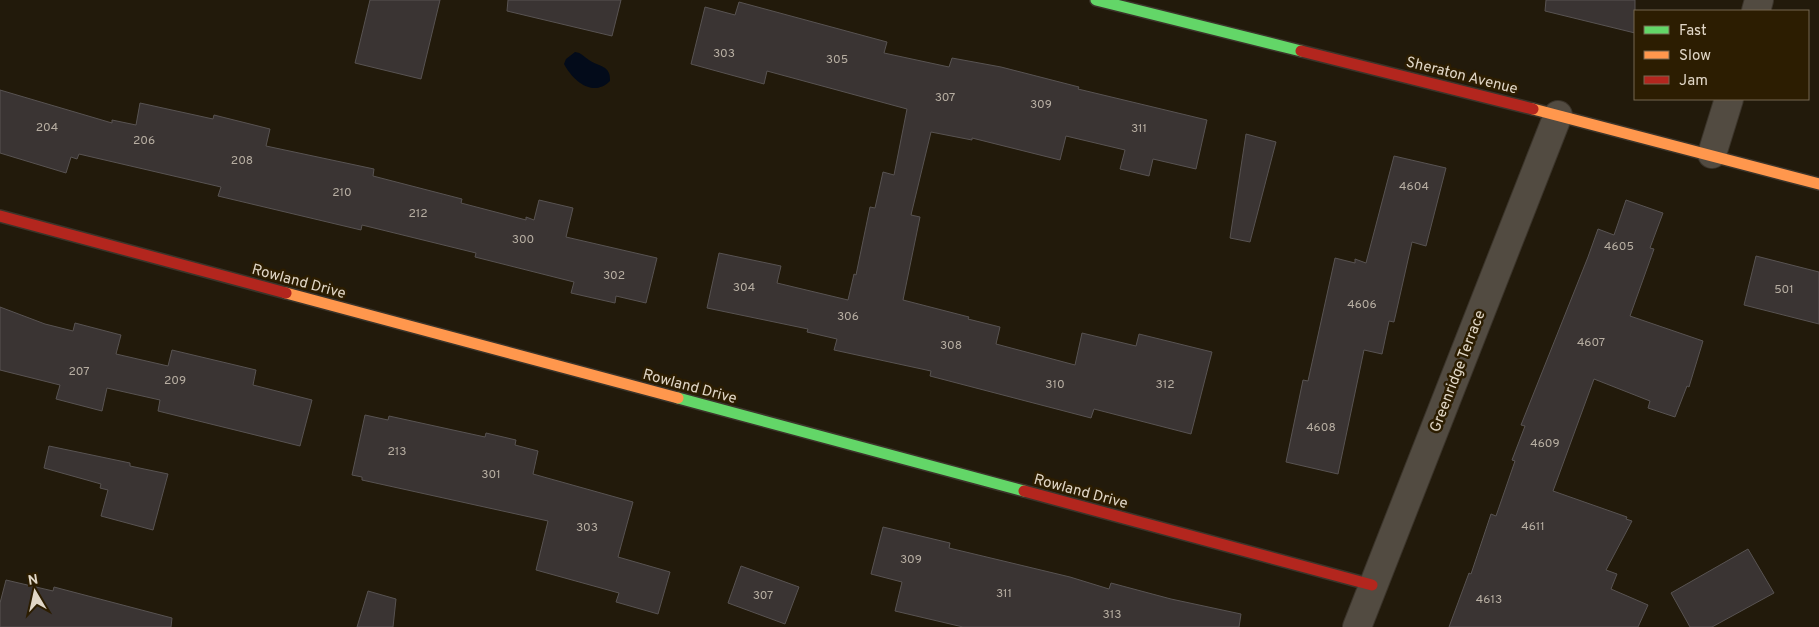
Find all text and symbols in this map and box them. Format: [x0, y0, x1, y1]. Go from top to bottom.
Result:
legend [1634, 10, 1809, 100]
text: Fast [1679, 22, 1707, 41]
house number: 303 [713, 46, 735, 62]
text: Slow [1679, 47, 1711, 66]
house number: 305 [826, 52, 848, 68]
street label: Sheraton Avenue [1404, 53, 1519, 100]
text: Jam [1679, 72, 1708, 91]
house number: 307 [935, 90, 955, 106]
house number: 309 [1030, 97, 1052, 113]
house number: 204 [36, 120, 58, 136]
house number: 311 [1131, 121, 1147, 137]
house number: 206 [133, 133, 155, 149]
house number: 208 [231, 153, 253, 169]
house number: 4604 [1399, 179, 1429, 195]
house number: 210 [332, 185, 352, 201]
house number: 212 [408, 206, 428, 222]
house number: 300 [512, 232, 534, 248]
house number: 4605 [1604, 239, 1634, 255]
street label: Rowland Drive [249, 261, 348, 304]
house number: 302 [603, 268, 625, 284]
house number: 304 [733, 280, 755, 296]
house number: 501 [1774, 282, 1794, 298]
house number: 4606 [1347, 297, 1377, 313]
street label: Greenridge Terrace [1426, 308, 1490, 435]
house number: 306 [837, 309, 859, 325]
house number: 4607 [1577, 335, 1605, 351]
house number: 308 [940, 338, 962, 354]
house number: 207 [69, 364, 89, 380]
street label: Rowland Drive [640, 366, 739, 409]
house number: 209 [164, 373, 186, 389]
house number: 310 [1045, 377, 1065, 393]
house number: 312 [1155, 377, 1175, 393]
house number: 4608 [1306, 420, 1336, 436]
house number: 4609 [1530, 436, 1560, 452]
house number: 213 [387, 444, 407, 460]
house number: 301 [481, 467, 501, 483]
street label: Rowland Drive [1031, 471, 1130, 514]
house number: 4611 [1521, 519, 1545, 535]
house number: 303 [576, 520, 598, 536]
house number: 309 [900, 552, 922, 568]
north arrow [10, 567, 60, 617]
text: N [27, 571, 40, 590]
house number: 311 [996, 586, 1012, 602]
house number: 307 [753, 588, 773, 604]
house number: 4613 [1476, 592, 1502, 608]
house number: 313 [1103, 607, 1121, 623]

